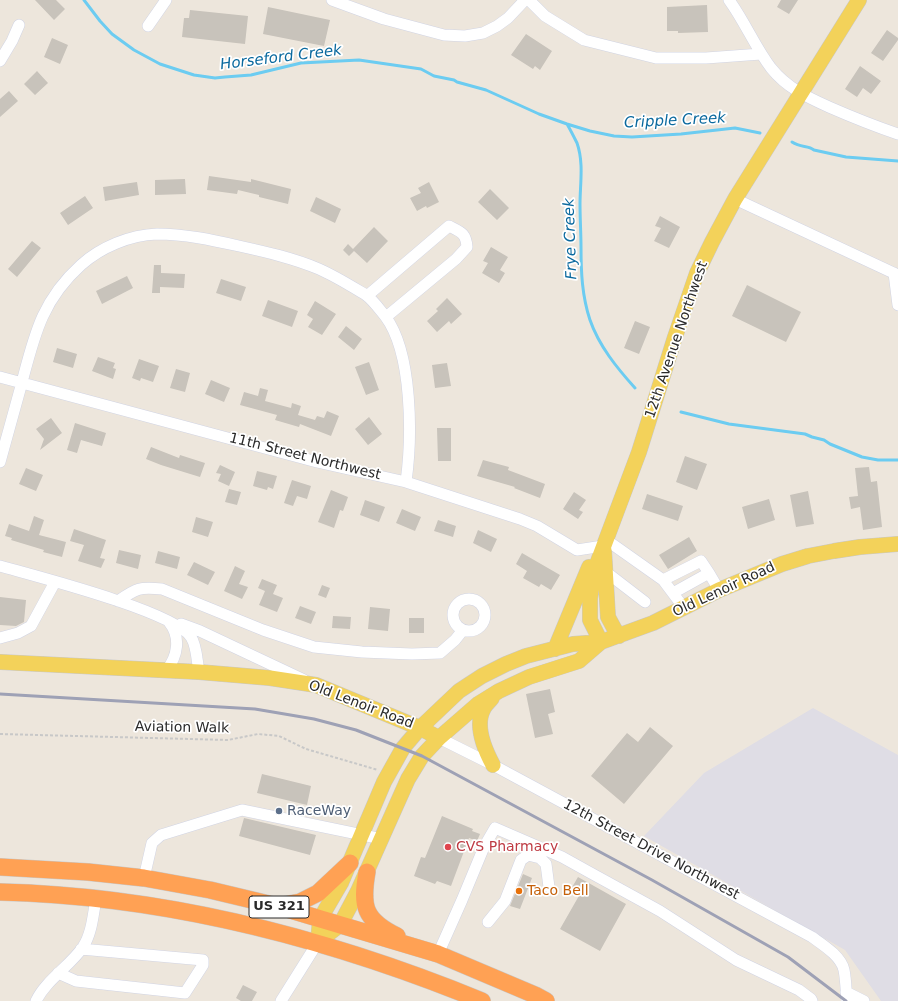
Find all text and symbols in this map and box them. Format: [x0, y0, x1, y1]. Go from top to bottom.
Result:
water label: Horseford Creek [219, 42, 343, 74]
water label: Cripple Creek [624, 109, 726, 133]
water label: Frye Creek [561, 198, 581, 280]
street label: 12th Avenue Northwest [642, 259, 712, 421]
street label: 11th Street Northwest [227, 430, 383, 484]
street label: Old Lenoir Road [670, 559, 778, 621]
street label: Old Lenoir Road [306, 677, 416, 733]
street label: Aviation Walk [135, 719, 229, 737]
street label: 12th Street Drive Northwest [560, 796, 742, 904]
place label: RaceWay [287, 803, 351, 819]
marker: RaceWay [274, 806, 284, 816]
place label: CVS Pharmacy [456, 839, 558, 855]
marker: CVS Pharmacy [443, 842, 453, 852]
place label: Taco Bell [527, 883, 589, 899]
marker: Taco Bell [514, 886, 524, 896]
road number: US 321 [249, 896, 309, 918]

